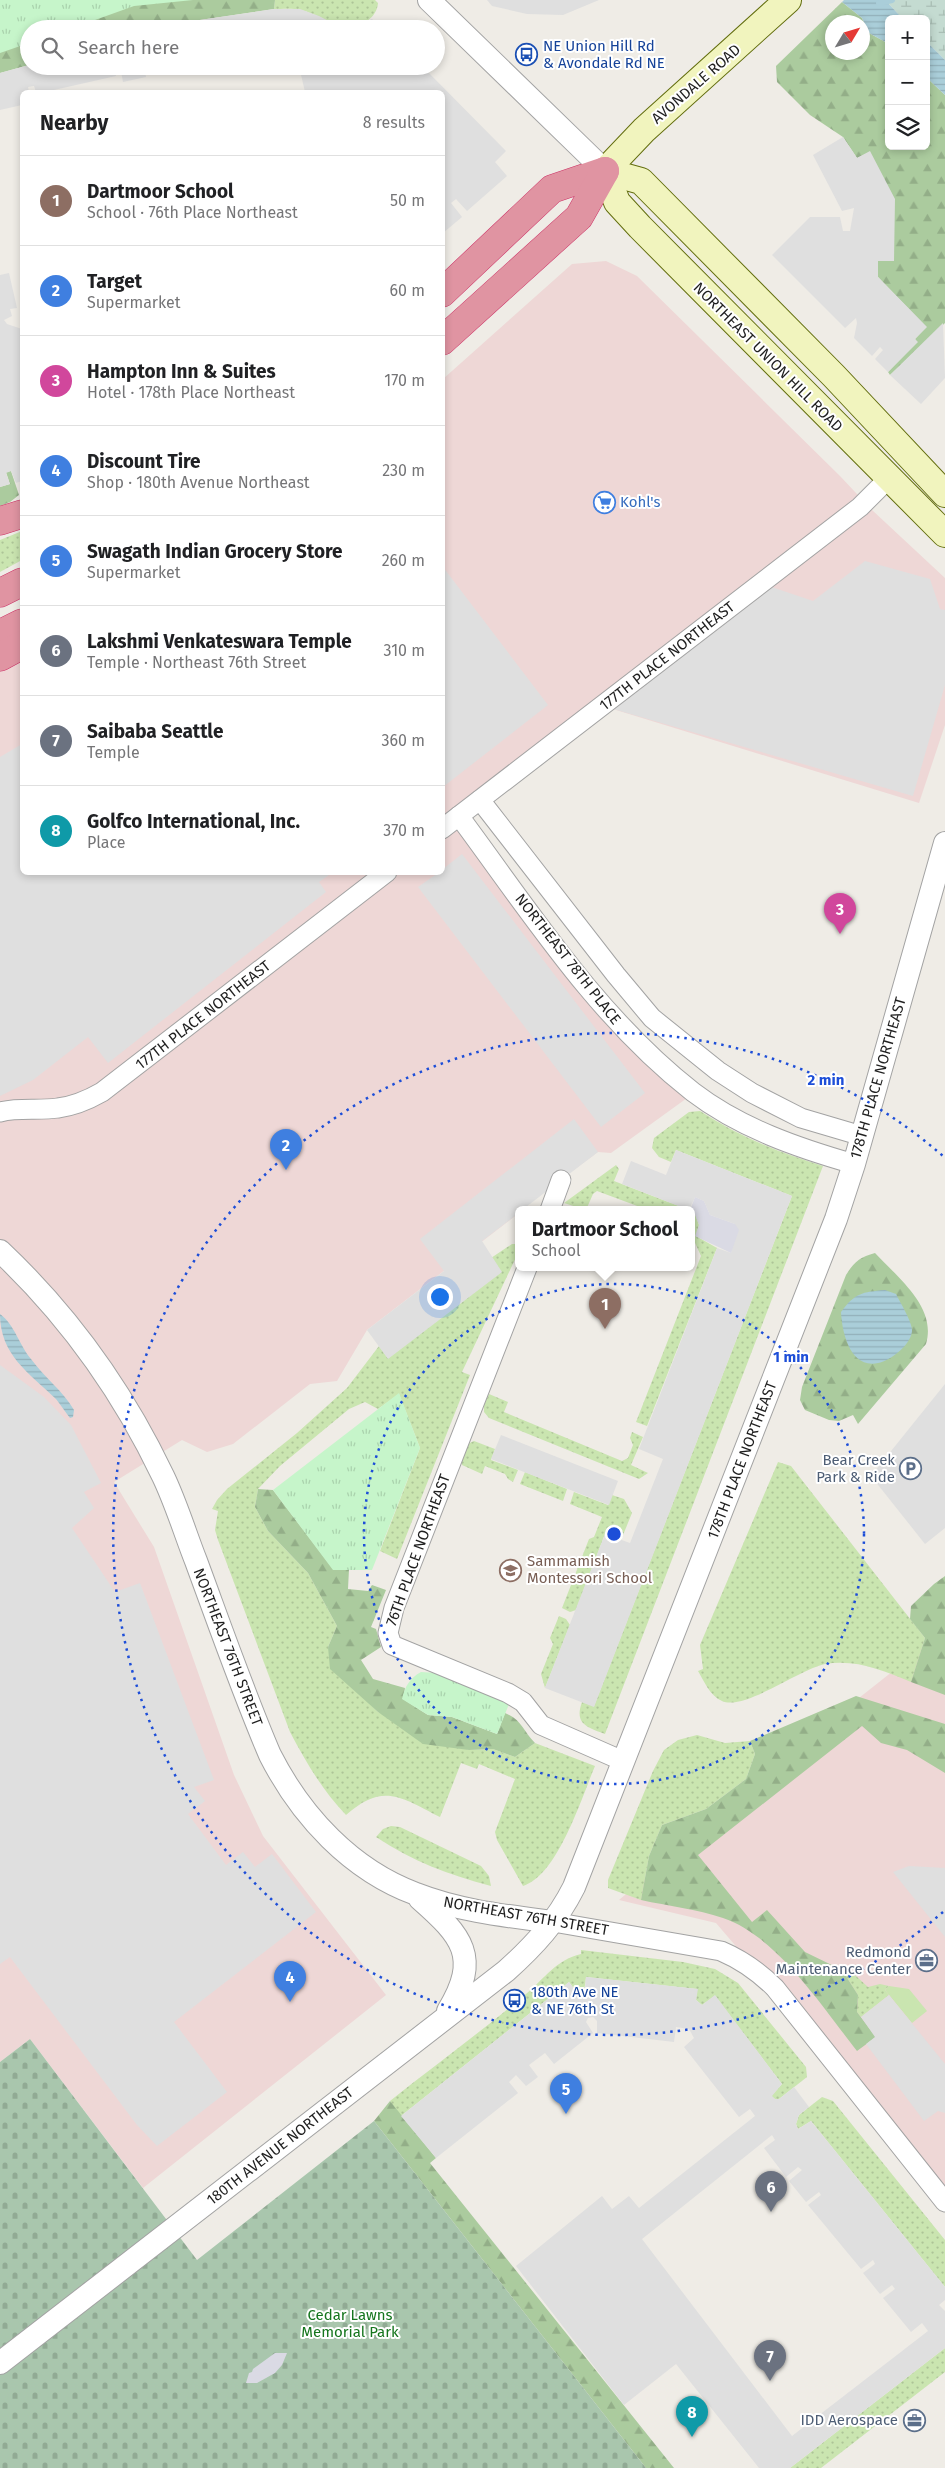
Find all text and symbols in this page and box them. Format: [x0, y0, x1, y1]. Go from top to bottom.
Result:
north arrow [825, 15, 870, 60]
map controls [885, 15, 930, 150]
button: + [885, 15, 930, 60]
search box [20, 20, 445, 75]
icon: search [38, 34, 66, 62]
text: Search here [78, 36, 179, 59]
place label: NE Union Hill Rd & Avondale Rd NE [543, 37, 665, 72]
street label: AVONDALE ROAD [648, 40, 744, 128]
bus stop icon: NE Union Hill Rd & Avondale Rd NE [515, 43, 539, 67]
button: − [885, 60, 930, 105]
button: layers [885, 105, 930, 150]
text: Nearby [40, 110, 108, 136]
text: 8 results [363, 113, 425, 132]
text: Dartmoor School [87, 180, 234, 203]
text: 1 [52, 191, 60, 210]
text: 50 m [390, 191, 425, 210]
text: School · 76th Place Northeast [87, 203, 298, 222]
text: Target [87, 270, 142, 293]
street label: NORTHEAST UNION HILL ROAD [690, 279, 846, 435]
text: 2 [52, 281, 60, 300]
text: 60 m [390, 281, 425, 300]
text: Supermarket [87, 293, 181, 312]
text: Hampton Inn & Suites [87, 360, 276, 383]
text: 3 [52, 371, 60, 390]
text: 170 m [384, 371, 425, 390]
text: Hotel · 178th Place Northeast [87, 383, 295, 402]
text: Discount Tire [87, 450, 201, 473]
text: 4 [51, 461, 61, 480]
text: 230 m [382, 461, 425, 480]
text: Shop · 180th Avenue Northeast [87, 473, 310, 492]
supermarket icon: Kohl's [592, 490, 616, 514]
place label: Kohl's [620, 493, 661, 511]
text: Swagath Indian Grocery Store [87, 540, 343, 563]
text: 5 [52, 551, 60, 570]
text: 260 m [382, 551, 425, 570]
text: Supermarket [87, 563, 181, 582]
street label: 177TH PLACE NORTHEAST [596, 598, 738, 714]
text: Lakshmi Venkateswara Temple [87, 630, 352, 653]
text: 6 [51, 641, 61, 660]
text: 310 m [384, 641, 425, 660]
text: Temple · Northeast 76th Street [87, 653, 306, 672]
text: Saibaba Seattle [87, 720, 223, 743]
text: 7 [52, 731, 60, 750]
text: 360 m [382, 731, 425, 750]
text: Temple [87, 743, 140, 762]
text: Golfco International, Inc. [87, 810, 300, 833]
text: 8 [51, 821, 61, 840]
text: 370 m [383, 821, 425, 840]
text: Place [87, 833, 126, 852]
street label: NORTHEAST 78TH PLACE [511, 890, 625, 1028]
pin: 3 [824, 893, 856, 934]
street label: 177TH PLACE NORTHEAST [132, 957, 274, 1073]
street label: 178TH PLACE NORTHEAST [846, 995, 910, 1161]
text: 2 min [808, 1071, 844, 1089]
pin: 2 [270, 1129, 302, 1170]
popup [515, 1206, 695, 1271]
text: Dartmoor School [532, 1218, 678, 1241]
text: School [532, 1241, 581, 1260]
your location [427, 1284, 453, 1310]
pin: 1 [589, 1288, 621, 1329]
text: 1 min [773, 1348, 809, 1366]
street label: 178TH PLACE NORTHEAST [704, 1378, 780, 1541]
place label: Bear Creek Park & Ride [816, 1451, 895, 1486]
parking icon: Bear Creek Park & Ride [899, 1457, 923, 1481]
street label: 76TH PLACE NORTHEAST [382, 1471, 454, 1628]
centre of rings [605, 1525, 623, 1543]
place label: Sammamish Montessori School [527, 1552, 653, 1587]
school or university icon: Sammamish Montessori School [499, 1558, 523, 1582]
street label: NORTHEAST 76TH STREET [190, 1566, 267, 1729]
street label: NORTHEAST 76TH STREET [442, 1893, 610, 1939]
place label: Redmond Maintenance Center [776, 1943, 911, 1978]
office icon: Redmond Maintenance Center [915, 1949, 939, 1973]
pin: 4 [274, 1961, 306, 2002]
place label: 180th Ave NE & NE 76th St [531, 1983, 619, 2018]
bus stop icon: 180th Ave NE & NE 76th St [503, 1989, 527, 2013]
pin: 5 [550, 2073, 582, 2114]
street label: 180TH AVENUE NORTHEAST [203, 2083, 357, 2209]
pin: 6 [755, 2171, 787, 2212]
park label: Cedar Lawns Memorial Park [301, 2306, 399, 2341]
pin: 7 [754, 2340, 786, 2381]
pin: 8 [676, 2396, 708, 2437]
office icon: IDD Aerospace [902, 2408, 926, 2432]
place label: IDD Aerospace [800, 2411, 898, 2429]

